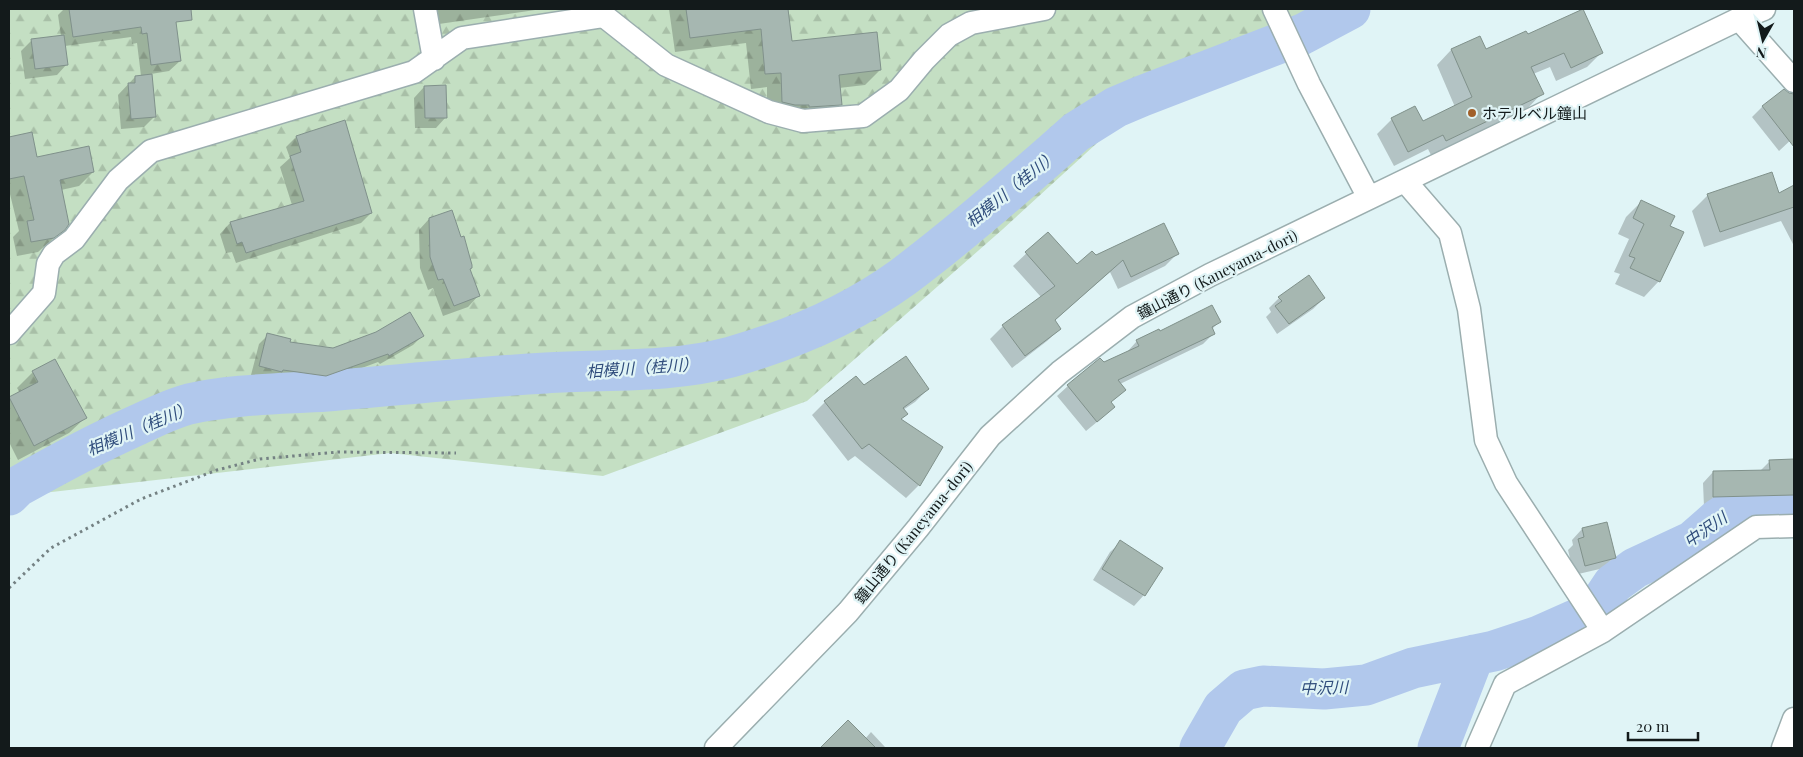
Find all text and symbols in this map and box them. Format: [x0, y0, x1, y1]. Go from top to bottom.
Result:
north arrow [1738, 15, 1788, 65]
text: N [1755, 43, 1767, 63]
place label: ホテルベル鐘山 [1482, 103, 1587, 123]
marker: ホテルベル鐘山 [1466, 107, 1478, 119]
water label: 相模川（桂川） [961, 145, 1061, 231]
street label: 鐘山通り (Kaneyama-dori) [1133, 225, 1301, 323]
water label: 相模川（桂川） [585, 353, 699, 381]
water label: 相模川（桂川） [83, 396, 195, 460]
street label: 鐘山通り (Kaneyama-dori) [849, 457, 977, 607]
water label: 中沢川 [1679, 505, 1732, 551]
water label: 中沢川 [1300, 676, 1350, 698]
scale bar [1628, 710, 1698, 742]
text: 20 m [1636, 716, 1670, 736]

